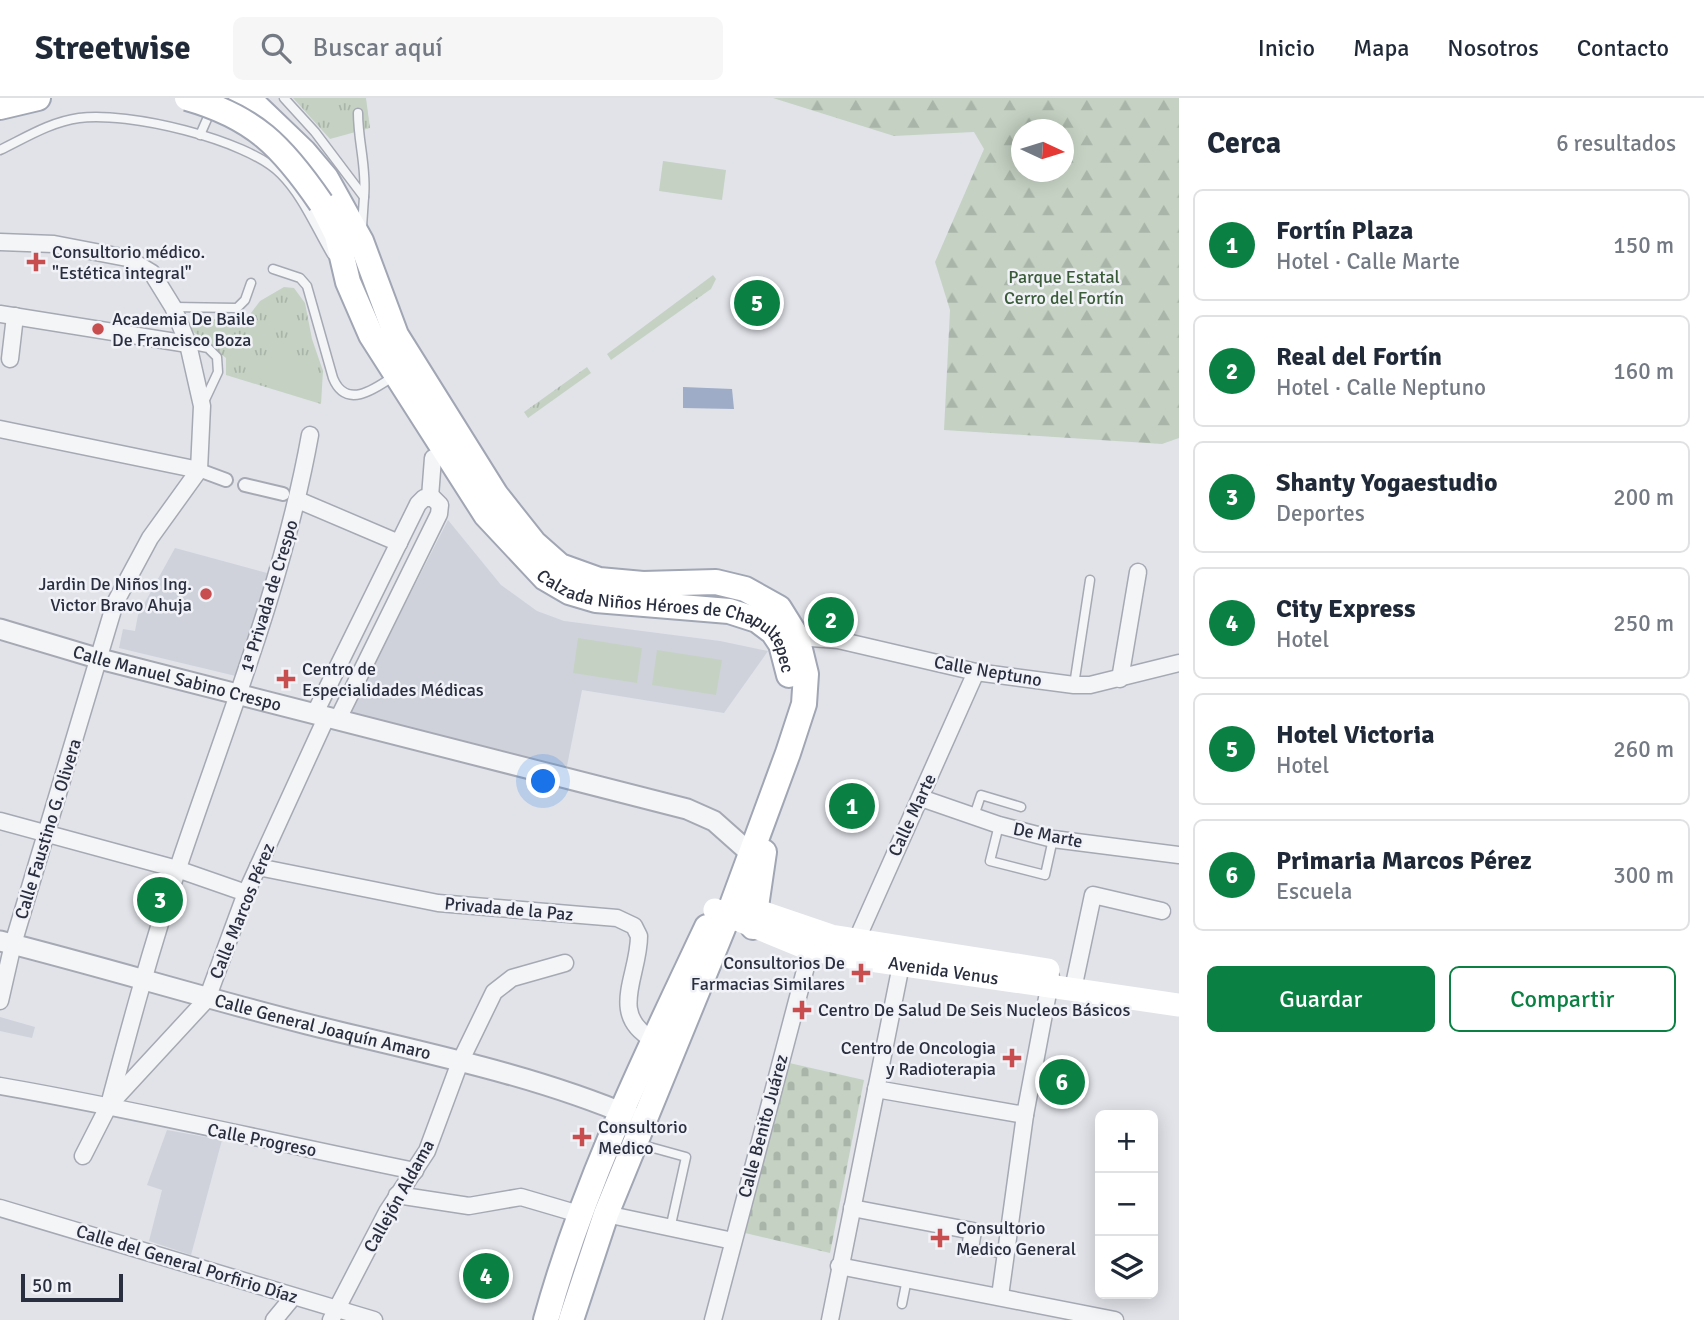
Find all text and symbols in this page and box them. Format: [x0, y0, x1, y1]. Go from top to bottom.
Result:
search box [233, 17, 723, 80]
text: Streetwise [35, 28, 191, 69]
icon: search [257, 29, 295, 67]
text: Buscar aquí [313, 32, 443, 64]
text: Inicio [1258, 33, 1315, 63]
text: Mapa [1353, 33, 1409, 63]
text: Nosotros [1447, 33, 1539, 63]
text: Contacto [1577, 33, 1669, 63]
north arrow [1011, 119, 1074, 182]
text: Cerca [1207, 125, 1281, 162]
text: 6 resultados [1556, 129, 1676, 158]
text: Fortín Plaza [1276, 215, 1413, 247]
text: 1 [1226, 231, 1238, 260]
text: 150 m [1613, 231, 1674, 260]
place label: Consultorio médico. "Estética integral" [52, 241, 205, 284]
text: Hotel · Calle Marte [1276, 247, 1460, 276]
marker: Consultorio médico. "Estética integral" [26, 252, 46, 272]
park label: Parque Estatal Cerro del Fortín [1004, 266, 1124, 309]
pin: 5 [734, 277, 780, 329]
place label: Academia De Baile De Francisco Boza [112, 308, 255, 351]
marker: Academia De Baile De Francisco Boza [90, 321, 106, 337]
text: Real del Fortín [1276, 341, 1442, 373]
text: 2 [1226, 357, 1238, 386]
text: 160 m [1613, 357, 1674, 386]
text: Hotel · Calle Neptuno [1276, 373, 1486, 402]
text: Shanty Yogaestudio [1276, 467, 1498, 499]
text: 3 [1226, 483, 1238, 512]
text: 200 m [1613, 483, 1674, 512]
text: Deportes [1276, 499, 1365, 528]
street label: 1ª Privada de Crespo [235, 517, 303, 675]
street label: Calzada Niños Héroes de Chapultepec [532, 565, 799, 675]
place label: Jardin De Niños Ing. Victor Bravo Ahuja [39, 573, 192, 616]
marker: Jardin De Niños Ing. Victor Bravo Ahuja [198, 586, 214, 602]
text: City Express [1276, 593, 1415, 625]
pin: 2 [808, 594, 854, 646]
text: 4 [1226, 609, 1238, 638]
text: 250 m [1613, 609, 1674, 638]
text: Hotel [1276, 625, 1329, 654]
street label: Calle Manuel Sabino Crespo [70, 641, 284, 716]
street label: Calle Neptuno [932, 651, 1044, 691]
place label: Centro de Especialidades Médicas [302, 658, 484, 701]
marker: Centro de Especialidades Médicas [276, 669, 296, 689]
text: Hotel Victoria [1276, 719, 1435, 751]
text: 5 [1226, 735, 1238, 764]
text: 260 m [1613, 735, 1674, 764]
street label: Calle Faustino G. Olivera [10, 736, 86, 922]
text: Hotel [1276, 751, 1329, 780]
your location [526, 764, 560, 798]
street label: Calle Marte [883, 770, 941, 860]
pin: 1 [829, 780, 875, 832]
street label: De Marte [1011, 817, 1085, 853]
street label: Calle Marcos Pérez [205, 840, 279, 982]
text: Primaria Marcos Pérez [1276, 845, 1532, 877]
text: 6 [1226, 861, 1238, 890]
text: 300 m [1613, 861, 1674, 890]
pin: 3 [137, 874, 183, 926]
text: Escuela [1276, 877, 1352, 906]
street label: Privada de la Paz [444, 892, 574, 926]
place label: Consultorios De Farmacias Similares [691, 952, 845, 995]
street label: Avenida Venus [887, 952, 1000, 990]
marker: Consultorios De Farmacias Similares [851, 963, 871, 983]
button: Guardar [1207, 966, 1435, 1032]
button: Compartir [1449, 966, 1676, 1032]
street label: Calle General Joaquín Amaro [212, 989, 433, 1064]
place label: Centro De Salud De Seis Nucleos Básicos [818, 999, 1130, 1021]
marker: Centro De Salud De Seis Nucleos Básicos [792, 1000, 812, 1020]
place label: Centro de Oncologia y Radioterapia [841, 1037, 996, 1080]
marker: Centro de Oncologia y Radioterapia [1002, 1048, 1022, 1068]
street label: Calle Benito Juárez [733, 1052, 793, 1200]
pin: 6 [1039, 1056, 1085, 1108]
map controls [1095, 1110, 1158, 1299]
button: + [1095, 1110, 1158, 1173]
place label: Consultorio Medico [598, 1116, 687, 1159]
street label: Calle Progreso [206, 1119, 318, 1161]
marker: Consultorio Medico [572, 1127, 592, 1147]
street label: Callejón Aldama [359, 1136, 439, 1256]
button: − [1095, 1173, 1158, 1236]
place label: Consultorio Medico General [956, 1217, 1076, 1260]
street label: Calle del General Porfirio Díaz [74, 1220, 300, 1308]
marker: Consultorio Medico General [930, 1228, 950, 1248]
button: layers [1095, 1236, 1158, 1299]
pin: 4 [463, 1250, 509, 1302]
scale bar [21, 1271, 122, 1303]
text: 50 m [32, 1274, 72, 1298]

